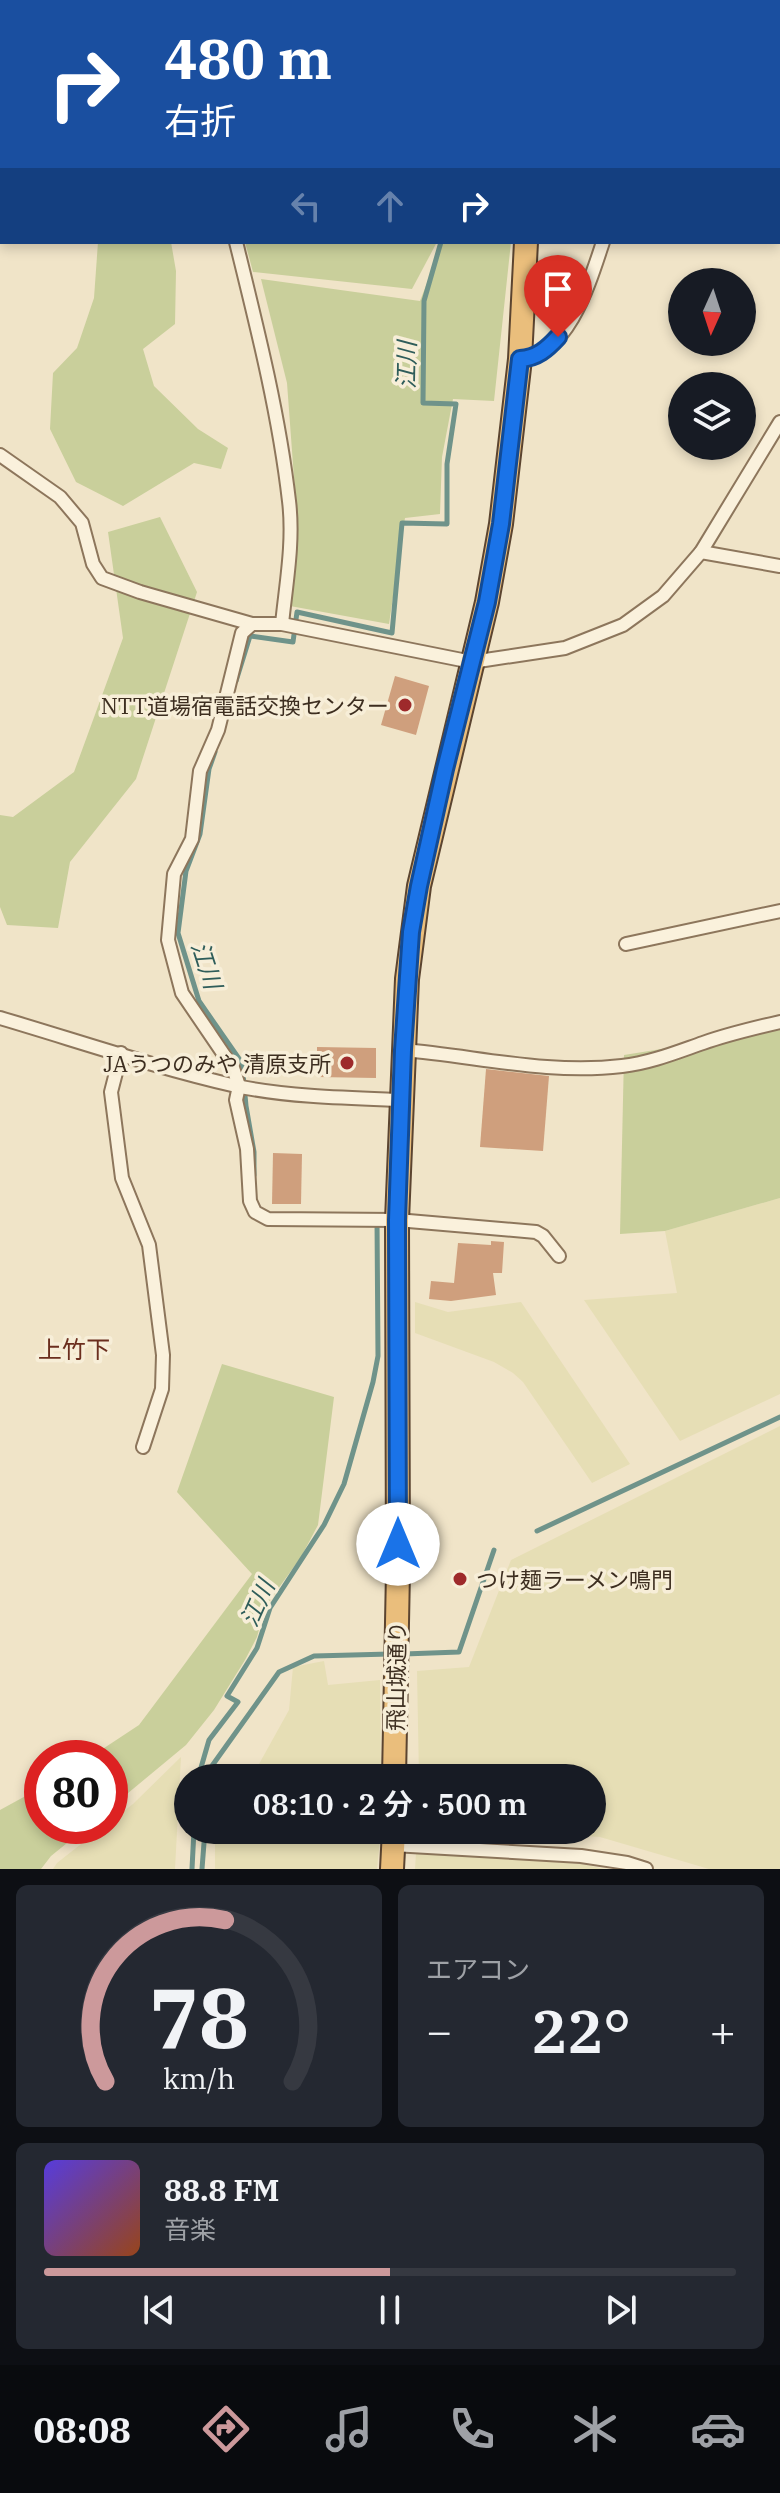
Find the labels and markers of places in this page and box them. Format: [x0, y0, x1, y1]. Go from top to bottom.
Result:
pin [524, 255, 592, 337]
place label: NTT道場宿電話交換センター [101, 691, 389, 720]
marker: NTT道場宿電話交換センター [396, 696, 414, 714]
place label: JAうつのみや 清原支所 [103, 1049, 331, 1078]
marker: JAうつのみや 清原支所 [338, 1054, 356, 1072]
place label: つけ麺ラーメン鳴門 [476, 1565, 673, 1594]
marker: つけ麺ラーメン鳴門 [451, 1570, 469, 1588]

